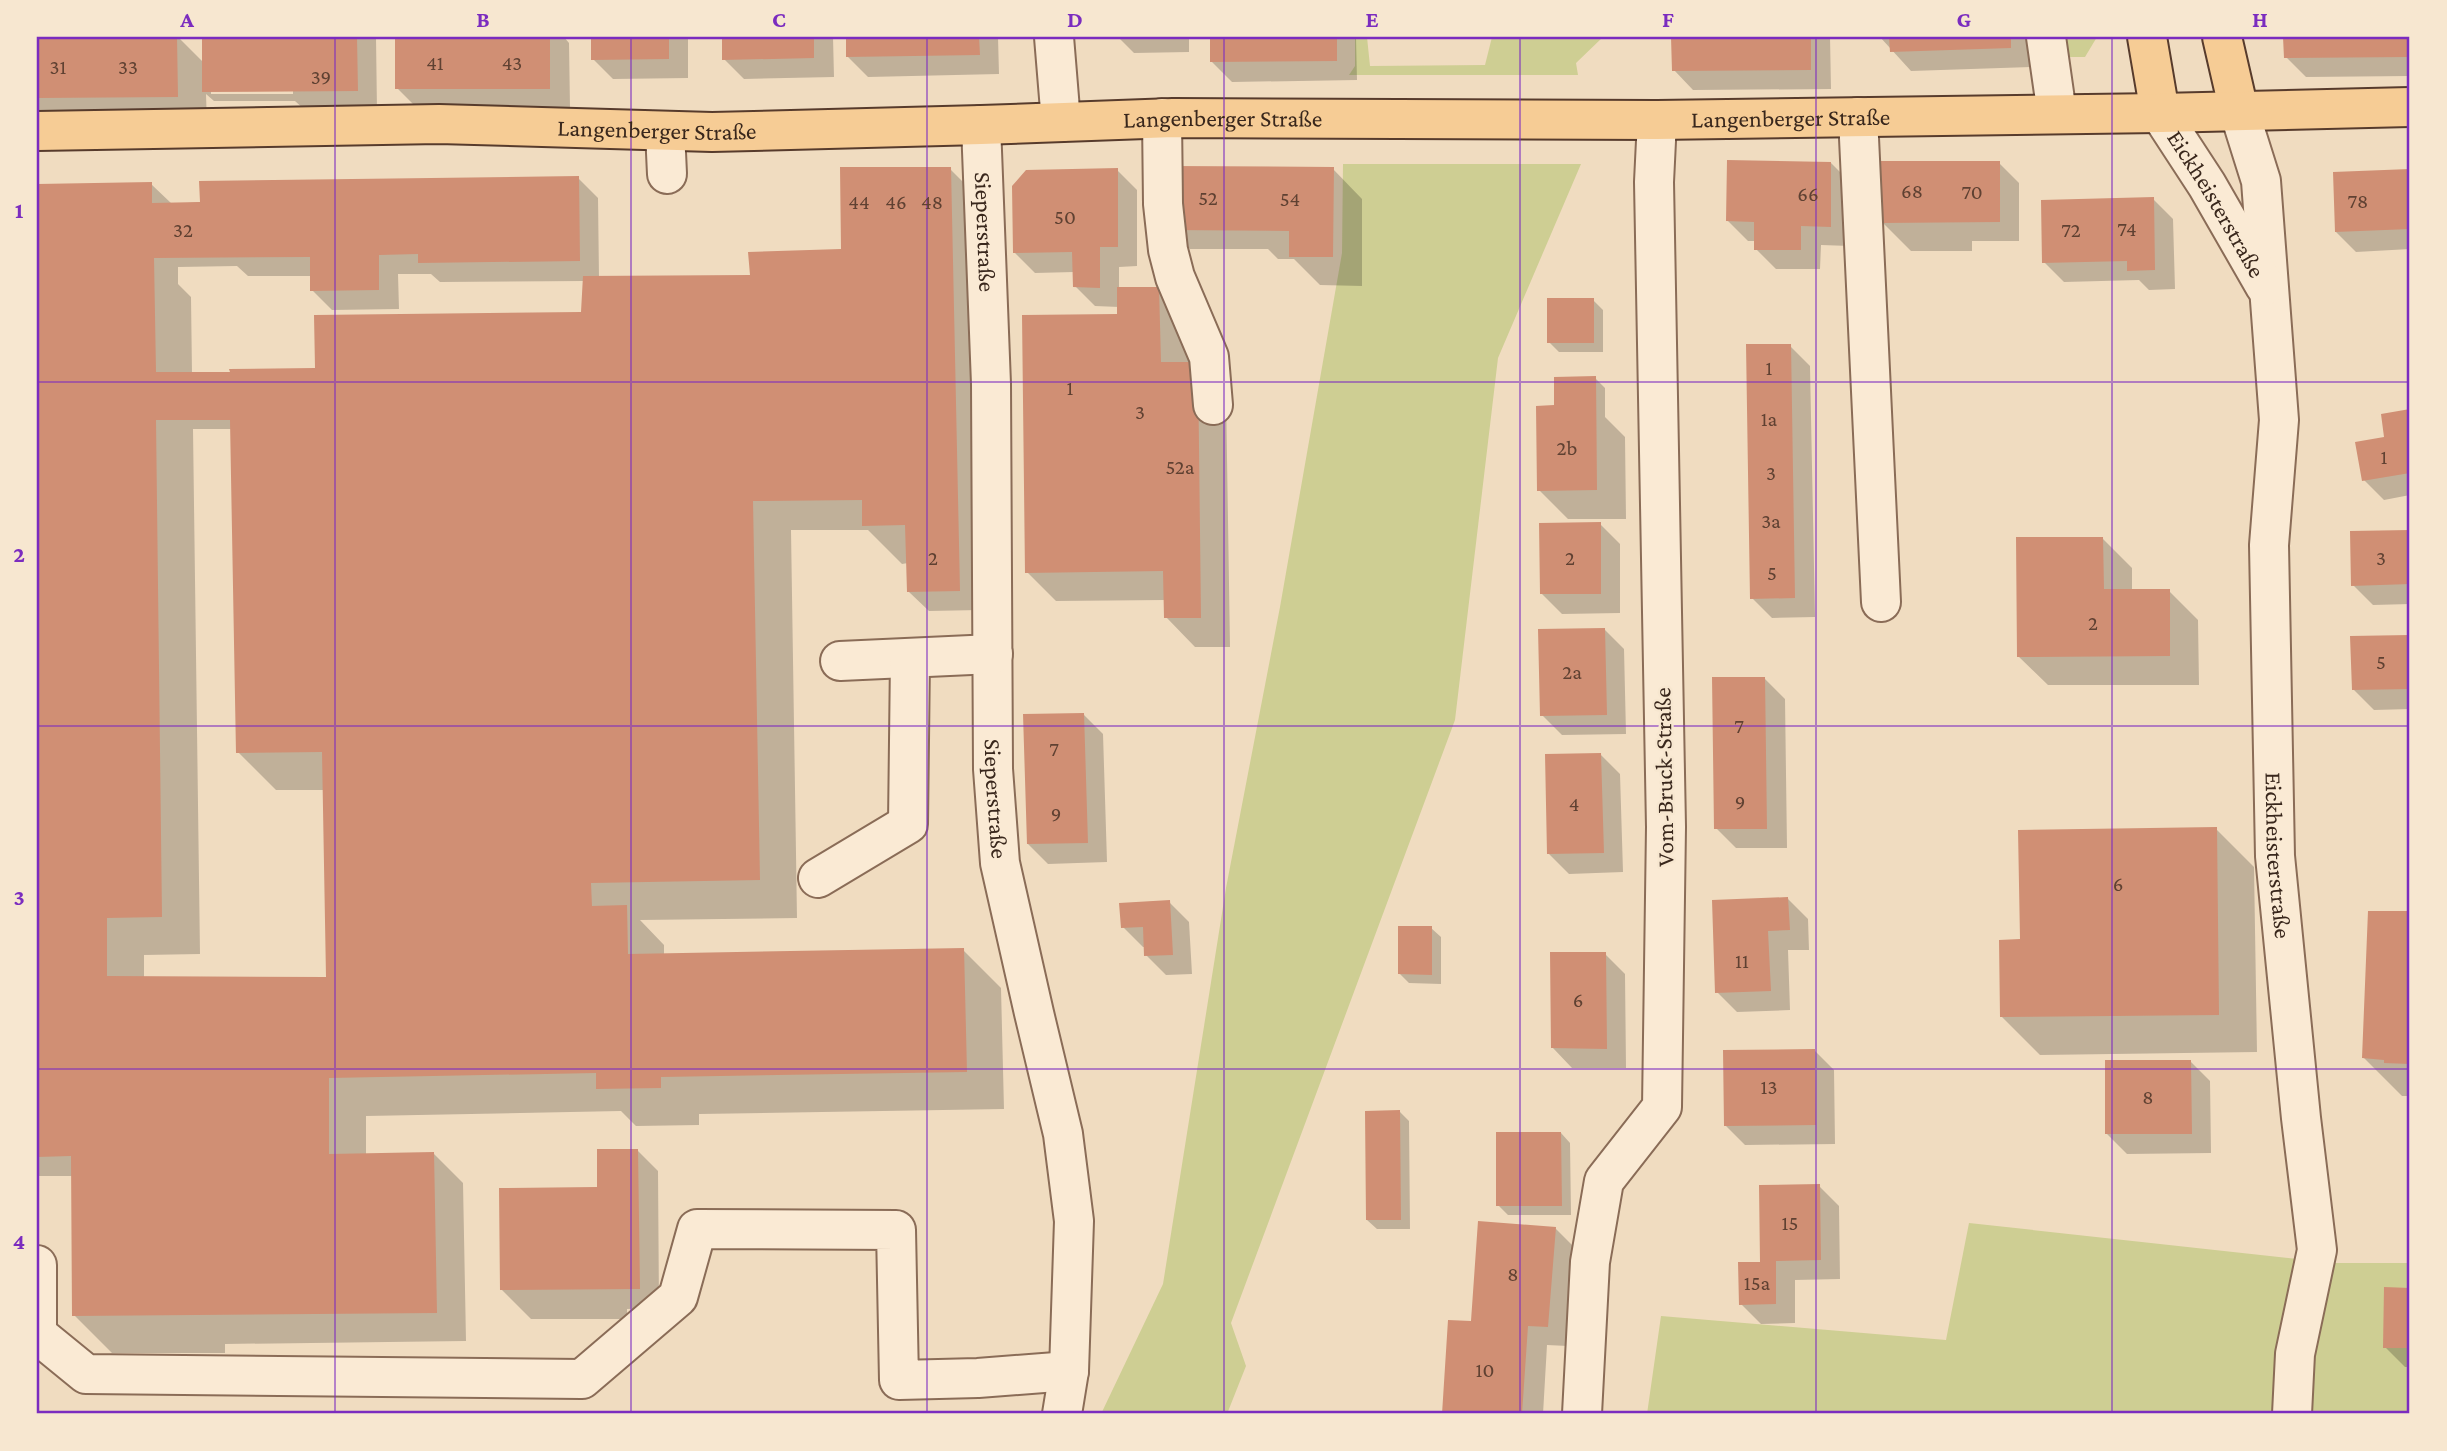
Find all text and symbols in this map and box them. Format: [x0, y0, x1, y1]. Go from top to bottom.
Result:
text: A [179, 6, 194, 32]
text: B [476, 6, 490, 32]
text: C [772, 6, 786, 32]
text: D [1067, 6, 1083, 32]
text: E [1365, 6, 1379, 32]
text: F [1662, 6, 1674, 32]
text: G [1957, 6, 1972, 32]
text: H [2252, 6, 2268, 32]
house number: 41 [426, 51, 444, 75]
house number: 43 [502, 51, 522, 75]
house number: 31 [50, 55, 66, 79]
house number: 33 [118, 55, 138, 79]
house number: 39 [311, 65, 331, 89]
street label: Langenberger Straße [1691, 103, 1890, 133]
street label: Langenberger Straße [1123, 104, 1322, 133]
street label: Langenberger Straße [557, 113, 757, 145]
street label: Eickheisterstraße [2162, 125, 2271, 282]
street label: Sieperstraße [970, 171, 1001, 292]
house number: 68 [1901, 179, 1923, 203]
house number: 70 [1961, 180, 1983, 204]
house number: 66 [1797, 182, 1819, 206]
house number: 52 [1198, 186, 1218, 210]
house number: 54 [1280, 187, 1300, 211]
house number: 78 [2348, 189, 2368, 213]
house number: 44 [848, 190, 870, 214]
house number: 46 [885, 190, 907, 214]
house number: 48 [921, 190, 943, 214]
text: 1 [15, 197, 24, 223]
house number: 50 [1054, 205, 1076, 229]
house number: 74 [2117, 217, 2137, 241]
house number: 32 [173, 218, 193, 242]
house number: 72 [2061, 218, 2081, 242]
house number: 1 [1766, 356, 1773, 380]
house number: 1 [1067, 376, 1074, 400]
house number: 3 [1135, 400, 1145, 424]
house number: 1a [1761, 407, 1778, 431]
house number: 2b [1557, 436, 1577, 460]
house number: 1 [2381, 445, 2388, 469]
house number: 52a [1165, 455, 1195, 479]
house number: 3 [1766, 461, 1776, 485]
house number: 3a [1761, 509, 1781, 533]
text: 2 [13, 541, 25, 567]
house number: 2 [928, 546, 938, 570]
house number: 2 [1565, 546, 1575, 570]
house number: 3 [2376, 546, 2386, 570]
house number: 5 [1767, 561, 1777, 585]
house number: 2 [2088, 611, 2098, 635]
house number: 5 [2376, 650, 2386, 674]
house number: 2a [1562, 660, 1582, 684]
street label: Vom-Bruck-Straße [1648, 687, 1679, 867]
house number: 7 [1734, 714, 1744, 738]
house number: 7 [1049, 737, 1059, 761]
street label: Sieperstraße [980, 739, 1014, 860]
street label: Eickheisterstraße [2260, 772, 2297, 940]
house number: 9 [1735, 790, 1745, 814]
house number: 4 [1569, 792, 1579, 816]
house number: 9 [1051, 802, 1061, 826]
house number: 6 [2113, 872, 2123, 896]
text: 3 [13, 884, 25, 910]
house number: 11 [1735, 949, 1749, 973]
house number: 6 [1573, 988, 1583, 1012]
house number: 13 [1761, 1075, 1777, 1099]
house number: 8 [2142, 1085, 2154, 1109]
house number: 15 [1782, 1211, 1798, 1235]
text: 4 [13, 1228, 25, 1254]
house number: 8 [1507, 1262, 1519, 1286]
house number: 15a [1744, 1271, 1771, 1295]
house number: 10 [1476, 1358, 1494, 1382]

